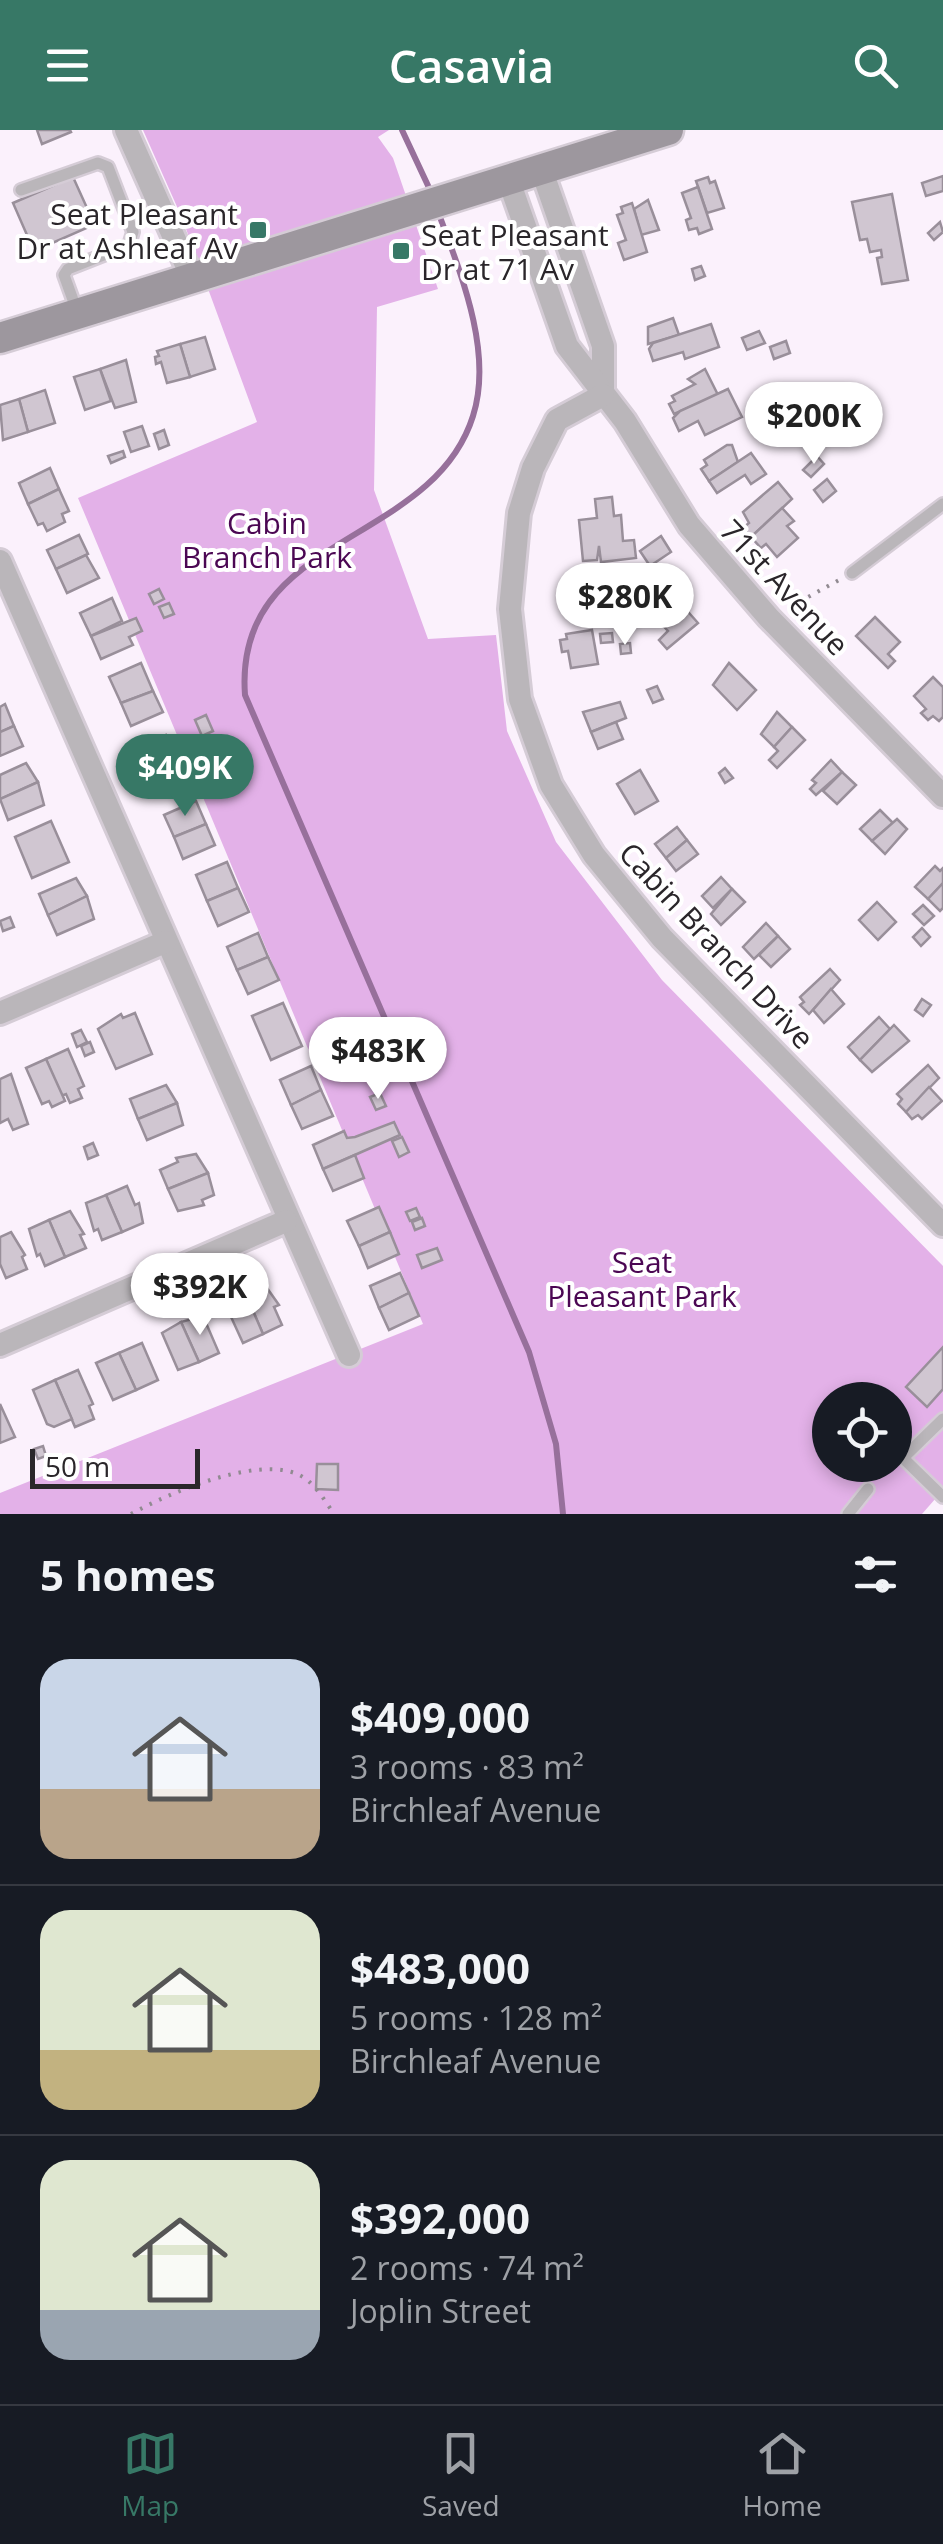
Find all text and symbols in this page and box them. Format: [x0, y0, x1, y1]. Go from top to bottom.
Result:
text: Casavia [389, 35, 554, 96]
icon: menu [40, 38, 95, 93]
icon: search [848, 38, 903, 93]
place label: Seat Pleasant Dr at Ashleaf Av [16, 193, 238, 268]
place label: Seat Pleasant Dr at 71 Av [421, 214, 609, 289]
marker: Seat Pleasant Dr at Ashleaf Av [247, 219, 269, 241]
marker: Seat Pleasant Dr at 71 Av [390, 240, 412, 262]
pin: $200K [744, 382, 884, 467]
text: $200K [767, 393, 861, 436]
park label: Cabin Branch Park [182, 502, 352, 577]
street label: 71st Avenue [712, 510, 858, 664]
pin: $280K [555, 563, 695, 648]
text: $280K [578, 574, 672, 617]
pin: $409K [115, 734, 255, 819]
text: $409K [138, 745, 232, 788]
street label: Cabin Branch Drive [610, 833, 824, 1057]
pin: $483K [308, 1017, 448, 1102]
text: $483K [331, 1028, 425, 1071]
park label: Seat Pleasant Park [547, 1241, 737, 1316]
pin: $392K [130, 1253, 270, 1338]
text: $392K [153, 1264, 247, 1307]
map controls [812, 1382, 912, 1482]
button: locate [812, 1382, 912, 1482]
scale bar [30, 1444, 200, 1488]
text: 50 m [45, 1447, 110, 1485]
text: 5 homes [40, 1546, 215, 1603]
icon: filters [848, 1547, 903, 1602]
text: $409,000 [350, 1688, 530, 1745]
icon: home [120, 1699, 240, 1819]
text: 3 rooms · 83 m² [350, 1745, 584, 1788]
text: Birchleaf Avenue [350, 1788, 601, 1831]
text: $483,000 [350, 1939, 530, 1996]
icon: home [120, 1950, 240, 2070]
text: 5 rooms · 128 m² [350, 1996, 602, 2039]
text: Birchleaf Avenue [350, 2039, 601, 2082]
text: $392,000 [350, 2189, 530, 2246]
icon: home [120, 2200, 240, 2320]
text: 2 rooms · 74 m² [350, 2246, 584, 2289]
text: Joplin Street [350, 2289, 531, 2332]
tab: Map [121, 2426, 179, 2524]
tab: Saved [422, 2426, 500, 2524]
tab: Home [742, 2426, 822, 2524]

